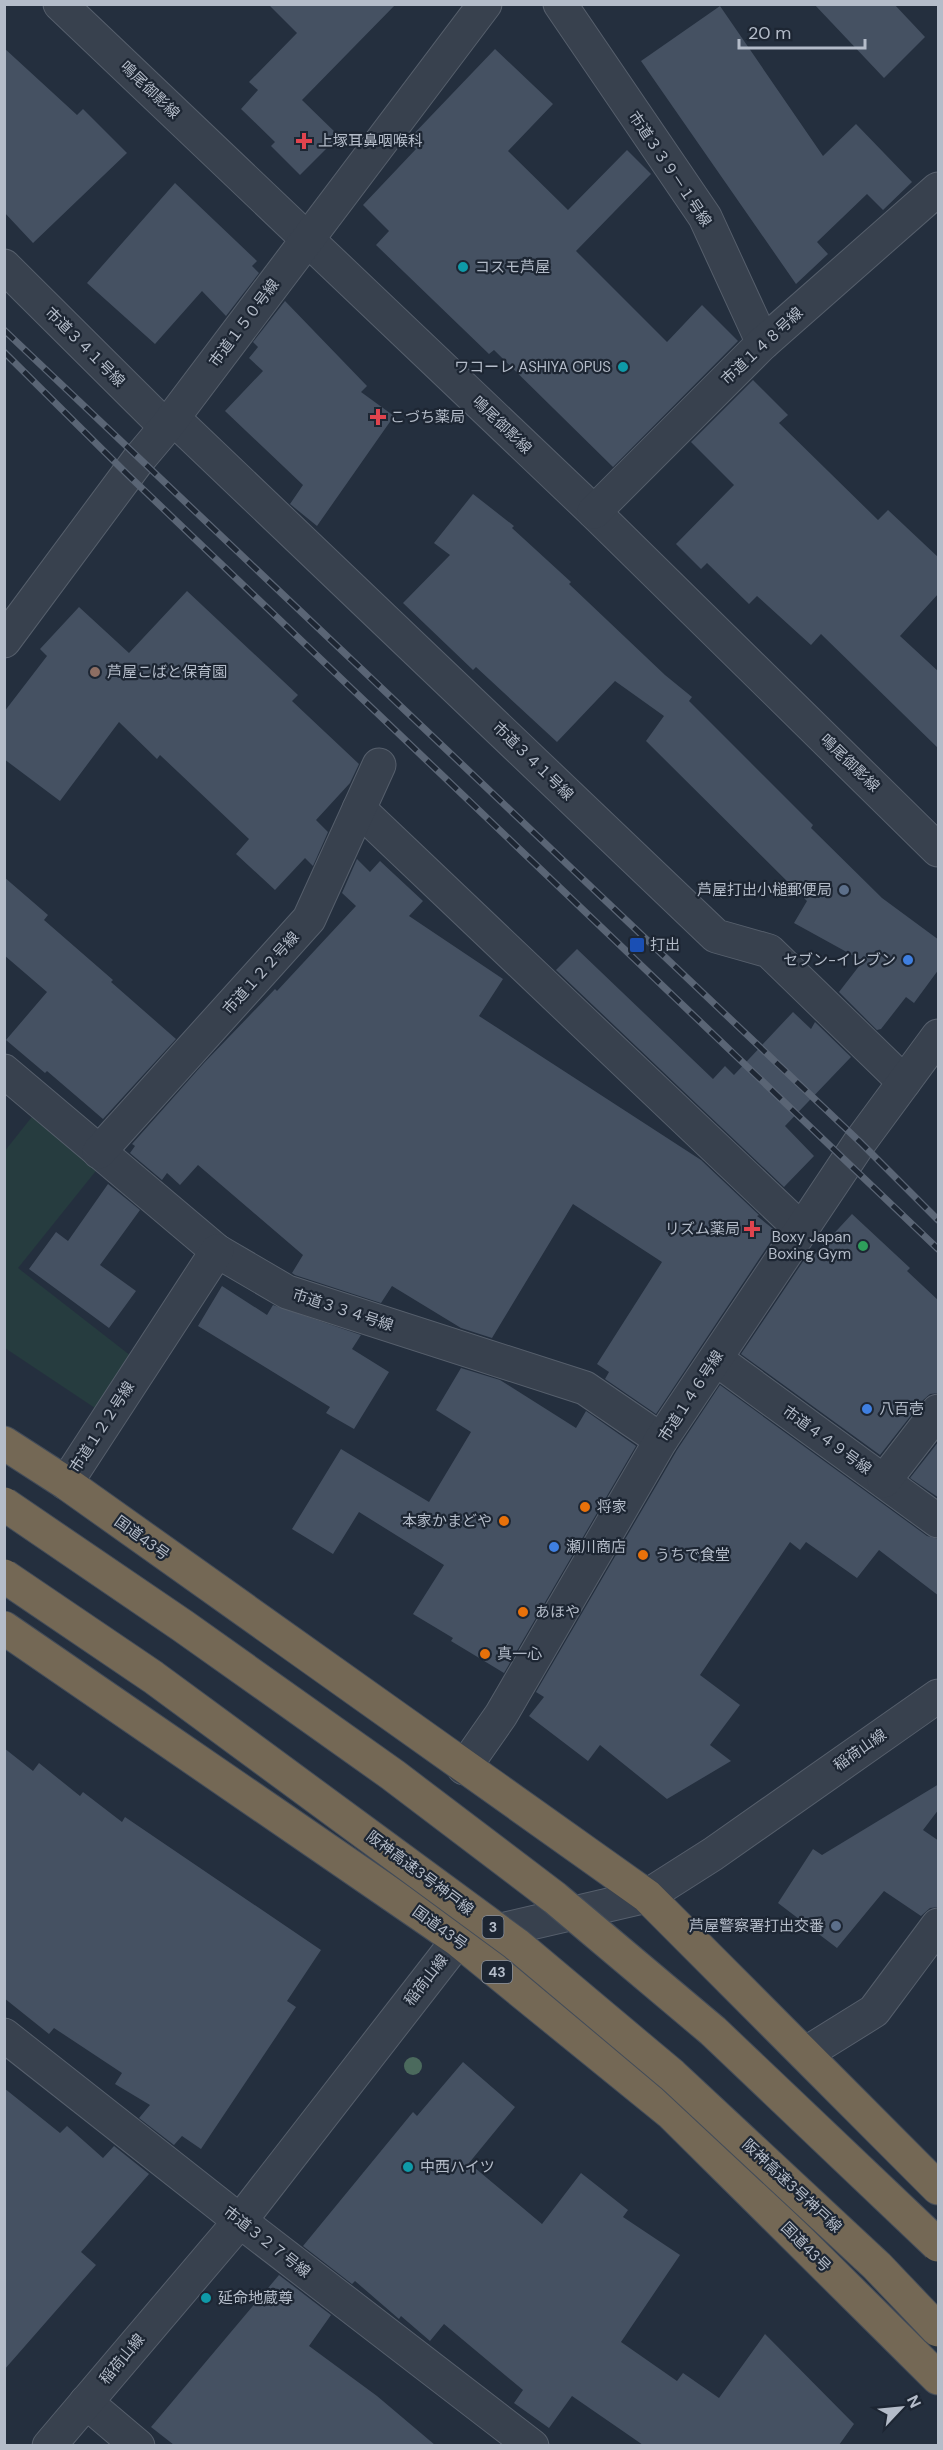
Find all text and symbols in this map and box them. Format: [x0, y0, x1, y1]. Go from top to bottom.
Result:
scale bar [739, 12, 865, 50]
text: 20 m [748, 21, 791, 45]
street label: 鳴尾御影線 [116, 57, 184, 123]
street label: 市道３３９－１号線 [624, 107, 716, 231]
place label: 上塚耳鼻咽喉科 [318, 131, 423, 151]
marker: 上塚耳鼻咽喉科 [295, 132, 313, 150]
place label: コスモ芦屋 [475, 257, 550, 277]
marker: コスモ芦屋 [456, 260, 470, 274]
street label: 市道１５０号線 [204, 275, 284, 371]
street label: 市道３４１号線 [41, 303, 129, 391]
street label: 市道１４８号線 [717, 303, 807, 389]
place label: ワコーレ ASHIYA OPUS [454, 357, 611, 377]
marker: ワコーレ ASHIYA OPUS [616, 360, 630, 374]
street label: 鳴尾御影線 [468, 392, 536, 458]
place label: こづち薬局 [390, 407, 465, 427]
marker: こづち薬局 [371, 410, 385, 424]
place label: 芦屋こばと保育園 [107, 662, 227, 682]
marker: 芦屋こばと保育園 [88, 665, 102, 679]
street label: 市道３４１号線 [488, 717, 578, 805]
street label: 鳴尾御影線 [816, 730, 884, 796]
place label: 芦屋打出小槌郵便局 [697, 880, 832, 900]
marker: 芦屋打出小槌郵便局 [837, 883, 851, 897]
street label: 市道１２２号線 [218, 927, 304, 1019]
place label: 打出 [650, 935, 680, 955]
marker: 打出 [628, 936, 646, 954]
place label: セブン-イレブン [783, 950, 896, 970]
marker: セブン-イレブン [901, 953, 915, 967]
place label: リズム薬局 [665, 1219, 740, 1239]
marker: リズム薬局 [745, 1222, 759, 1236]
place label: Boxy Japan Boxing Gym [768, 1227, 851, 1264]
marker: Boxy Japan Boxing Gym [856, 1239, 870, 1253]
street label: 市道３３４号線 [290, 1284, 396, 1336]
street label: 市道１４６号線 [654, 1347, 728, 1445]
street label: 市道１２２号線 [65, 1378, 139, 1476]
place label: 八百壱 [879, 1399, 924, 1419]
street label: 市道４４９号線 [779, 1401, 875, 1479]
marker: 八百壱 [860, 1402, 874, 1416]
place label: 将家 [597, 1497, 627, 1517]
marker: 将家 [578, 1500, 592, 1514]
street label: 国道43号 [111, 1511, 173, 1565]
place label: 本家かまどや [402, 1511, 492, 1531]
marker: 本家かまどや [497, 1514, 511, 1528]
place label: 瀬川商店 [566, 1537, 626, 1557]
marker: 瀬川商店 [547, 1540, 561, 1554]
place label: うちで食堂 [655, 1545, 730, 1565]
marker: うちで食堂 [636, 1548, 650, 1562]
place label: あほや [535, 1602, 580, 1622]
marker: あほや [516, 1605, 530, 1619]
place label: 真一心 [497, 1644, 542, 1664]
marker: 真一心 [478, 1647, 492, 1661]
street label: 稲荷山線 [830, 1725, 890, 1775]
street label: 阪神高速3号神戸線 [363, 1826, 477, 1920]
street label: 国道43号 [409, 1901, 471, 1955]
road number: 3 [482, 1916, 504, 1938]
place label: 芦屋警察署打出交番 [689, 1916, 824, 1936]
marker: 芦屋警察署打出交番 [829, 1919, 843, 1933]
street label: 稲荷山線 [400, 1950, 452, 2010]
road number: 43 [482, 1961, 512, 1983]
street label: 阪神高速3号神戸線 [738, 2135, 846, 2237]
place label: 中西ハイツ [420, 2157, 495, 2177]
marker: 中西ハイツ [401, 2160, 415, 2174]
street label: 市道３２７号線 [219, 2202, 315, 2282]
street label: 国道43号 [777, 2218, 835, 2276]
place label: 延命地蔵尊 [218, 2288, 293, 2308]
marker: 延命地蔵尊 [199, 2291, 213, 2305]
street label: 稲荷山線 [95, 2330, 149, 2388]
north arrow [871, 2378, 931, 2438]
text: N [902, 2392, 926, 2411]

